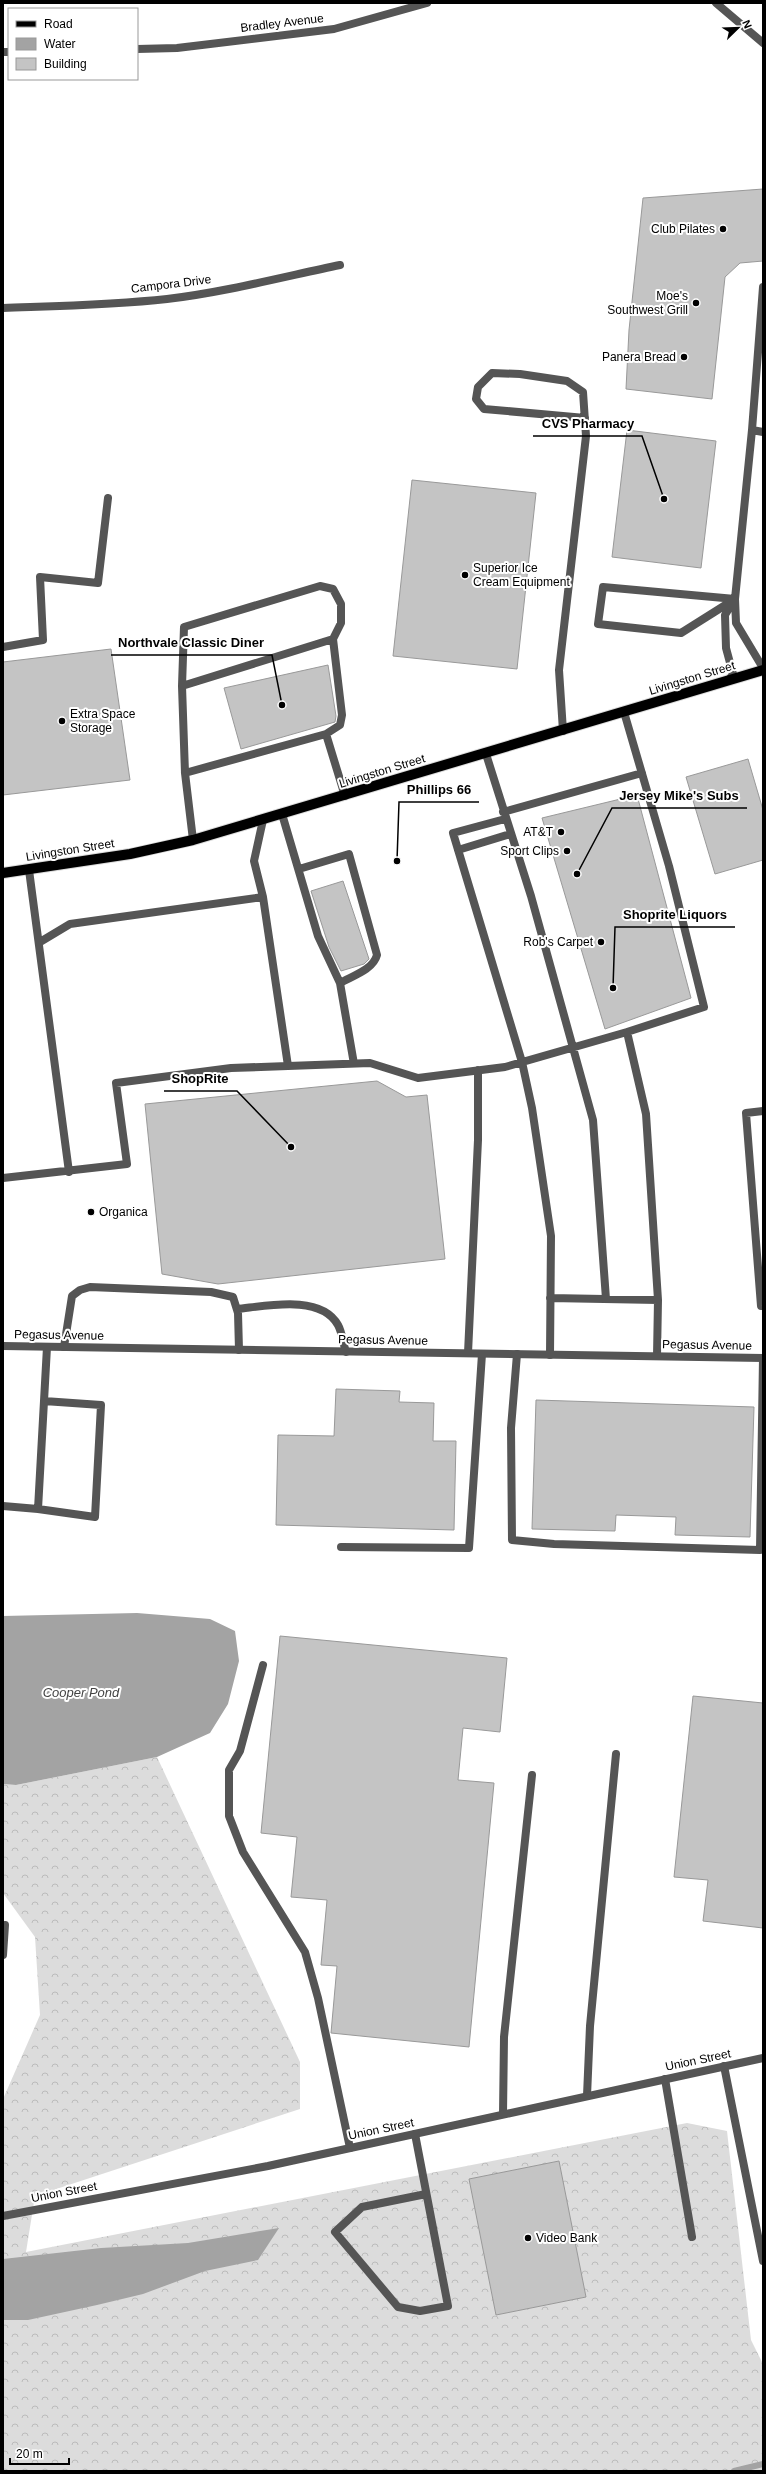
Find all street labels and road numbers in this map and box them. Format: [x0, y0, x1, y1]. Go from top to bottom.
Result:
street label: Bradley Avenue [240, 11, 325, 35]
street label: Campora Drive [130, 272, 212, 296]
street label: Livingston Street [647, 658, 737, 698]
street label: Livingston Street [337, 751, 427, 791]
street label: Livingston Street [25, 836, 116, 864]
street label: Pegasus Avenue [14, 1327, 104, 1343]
street label: Pegasus Avenue [338, 1332, 428, 1348]
street label: Pegasus Avenue [662, 1337, 752, 1353]
street label: Union Street [664, 2046, 733, 2074]
street label: Union Street [347, 2115, 416, 2143]
street label: Union Street [30, 2179, 99, 2205]

